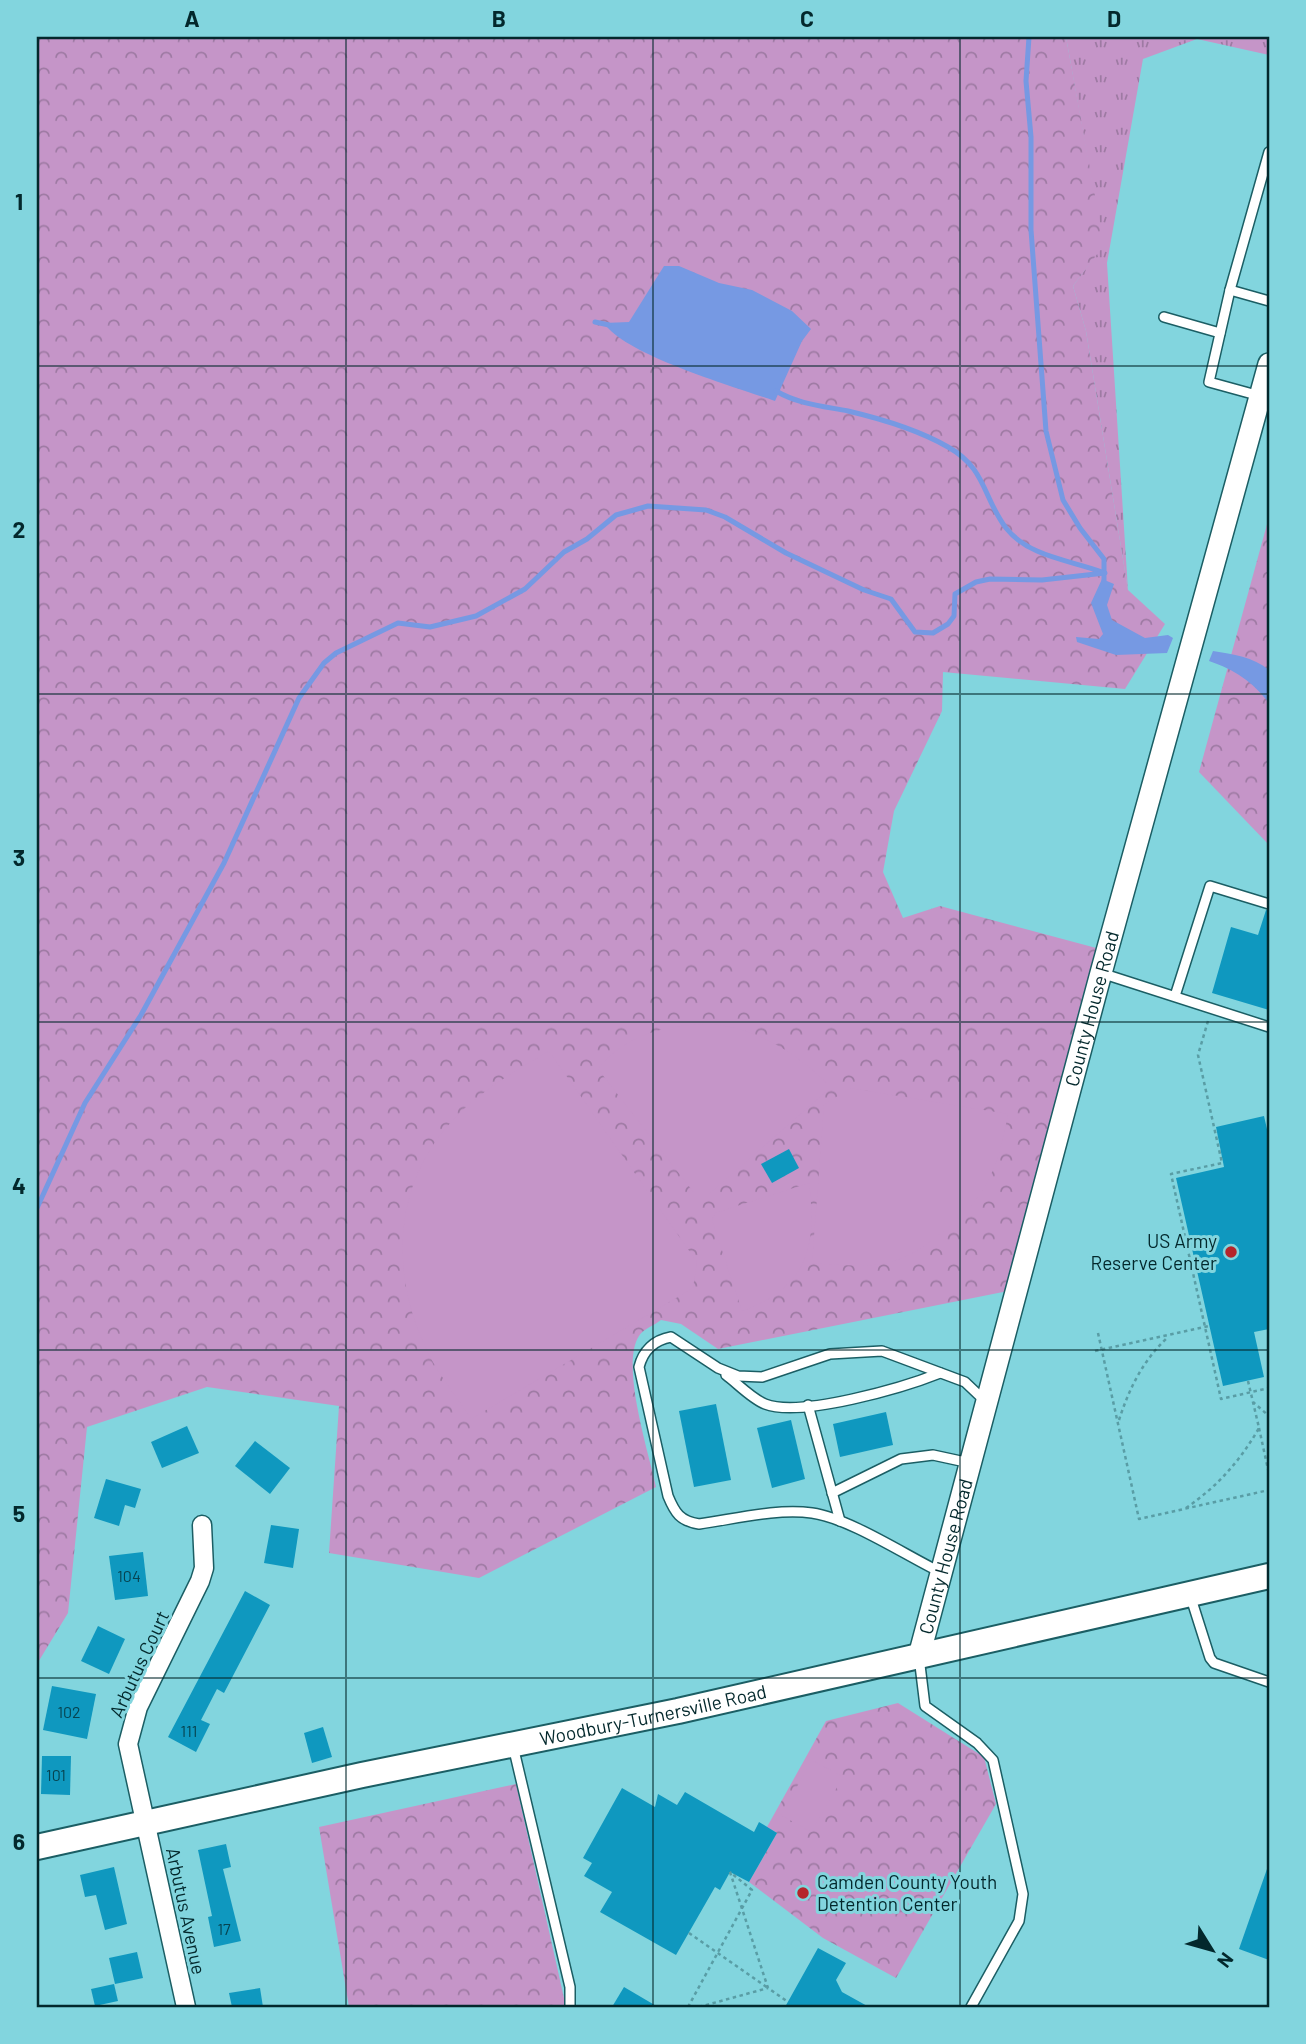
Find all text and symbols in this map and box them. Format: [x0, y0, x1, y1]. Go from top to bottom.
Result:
text: A [184, 4, 200, 32]
text: B [492, 4, 506, 32]
text: C [800, 4, 814, 32]
text: D [1107, 4, 1121, 32]
text: 1 [15, 187, 23, 215]
text: 2 [13, 515, 25, 543]
text: 3 [13, 843, 25, 871]
street label: County House Road [1059, 928, 1123, 1089]
text: 4 [12, 1171, 26, 1199]
place label: US Army Reserve Center [1091, 1229, 1217, 1274]
marker: US Army Reserve Center [1223, 1244, 1239, 1260]
street label: County House Road [913, 1476, 977, 1637]
text: 5 [13, 1499, 25, 1527]
house number: 104 [117, 1566, 141, 1585]
street label: Arbutus Court [104, 1607, 173, 1721]
street label: Woodbury-Turnersville Road [538, 1679, 768, 1750]
house number: 102 [57, 1702, 81, 1721]
house number: 111 [181, 1721, 197, 1740]
house number: 101 [46, 1765, 66, 1784]
text: 6 [13, 1827, 25, 1855]
street label: Arbutus Avenue [162, 1845, 211, 1977]
place label: Camden County Youth Detention Center [817, 1870, 997, 1915]
marker: Camden County Youth Detention Center [795, 1885, 811, 1901]
north arrow [1176, 1914, 1246, 1984]
house number: 17 [217, 1919, 231, 1938]
text: N [1213, 1949, 1239, 1973]

